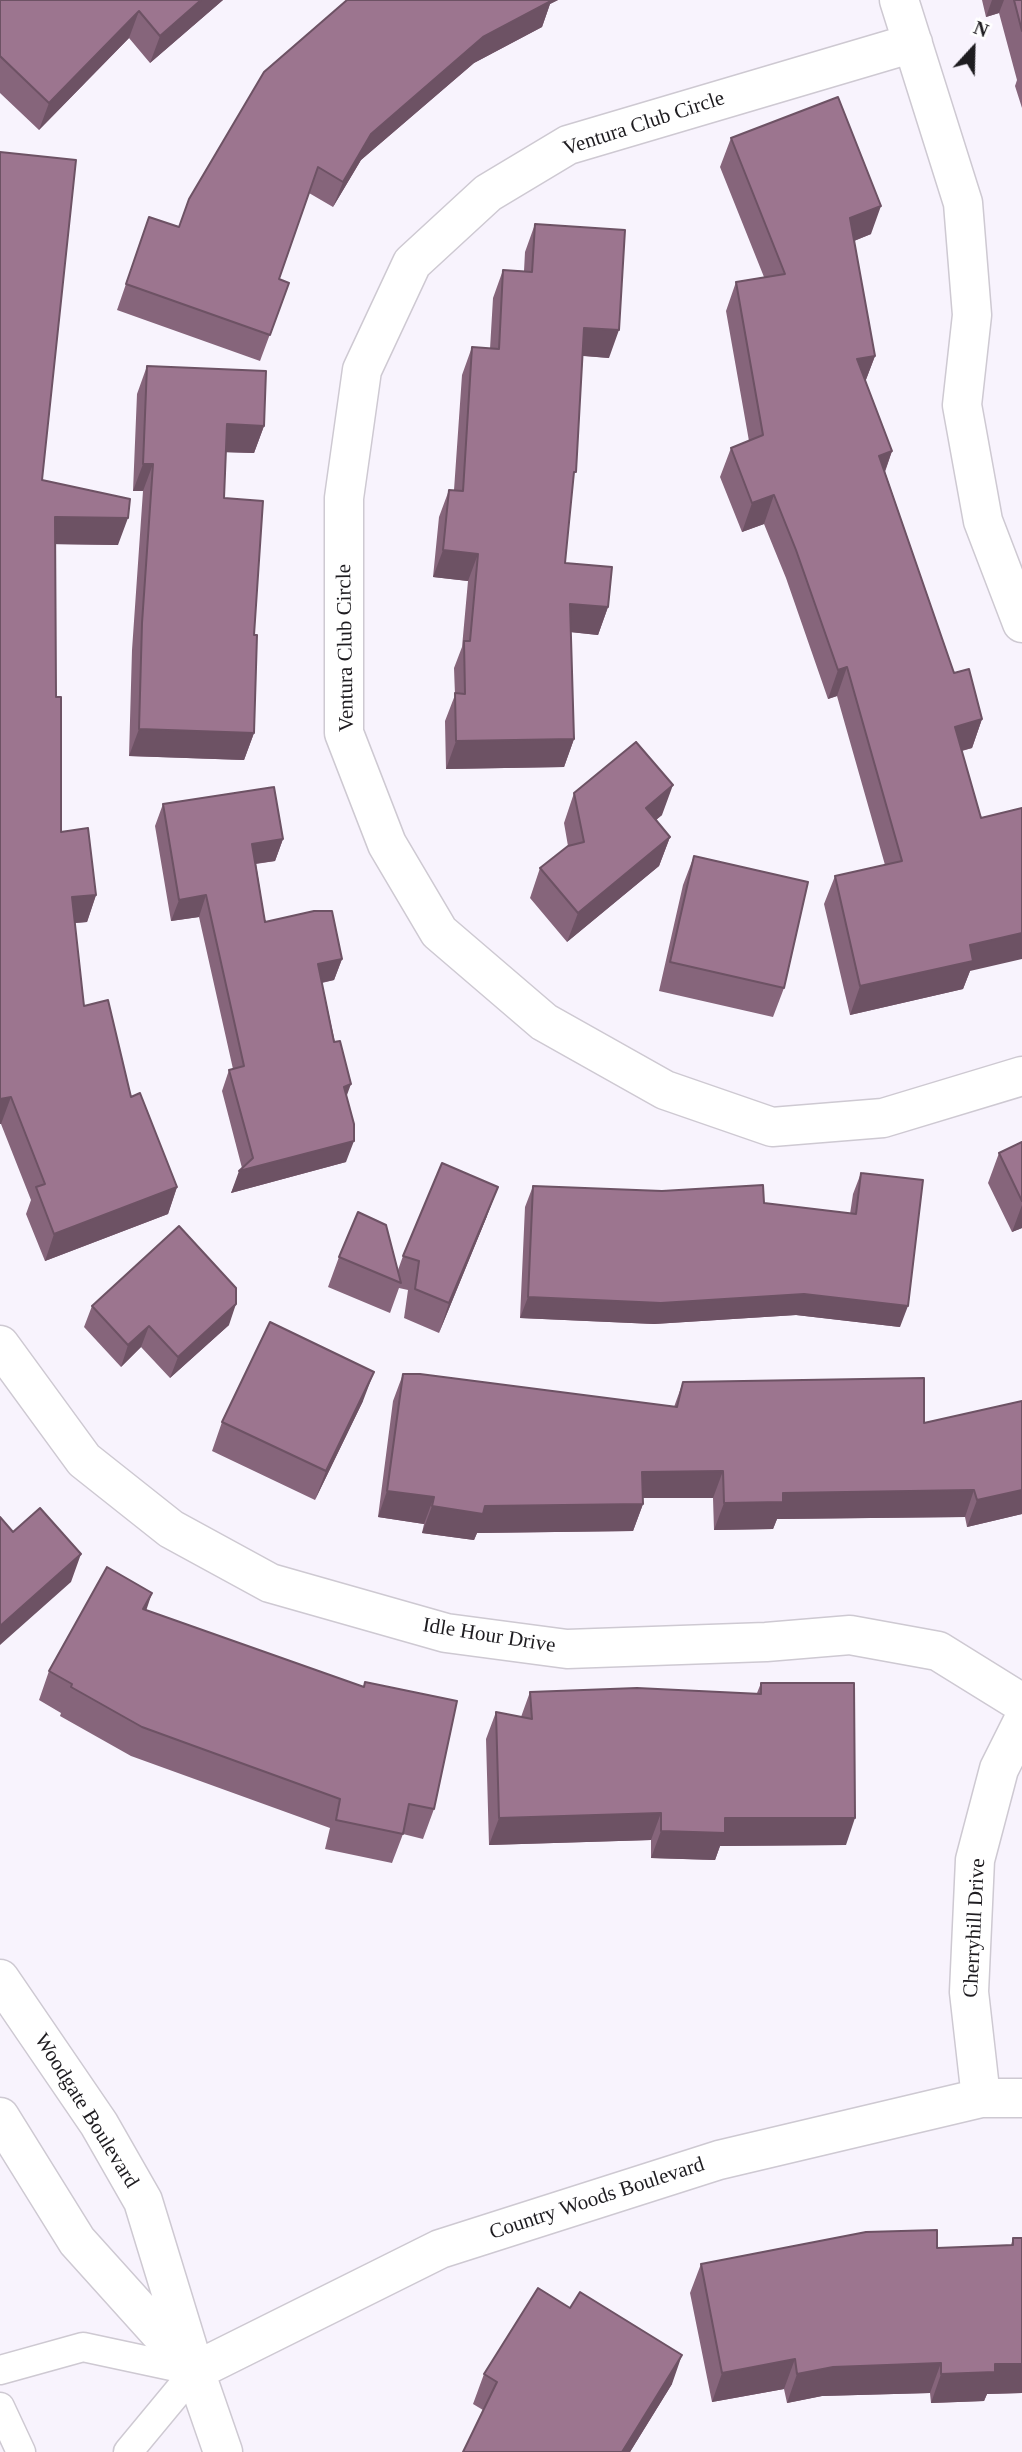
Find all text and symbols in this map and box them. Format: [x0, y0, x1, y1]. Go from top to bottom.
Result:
north arrow [938, 14, 1008, 84]
text: N [971, 17, 991, 41]
street label: Ventura Club Circle [560, 86, 728, 162]
street label: Ventura Club Circle [332, 564, 360, 732]
street label: Idle Hour Drive [421, 1613, 557, 1659]
street label: Cherryhill Drive [959, 1858, 991, 1998]
street label: Woodgate Boulevard [28, 2029, 144, 2193]
street label: Country Woods Boulevard [486, 2152, 708, 2246]

